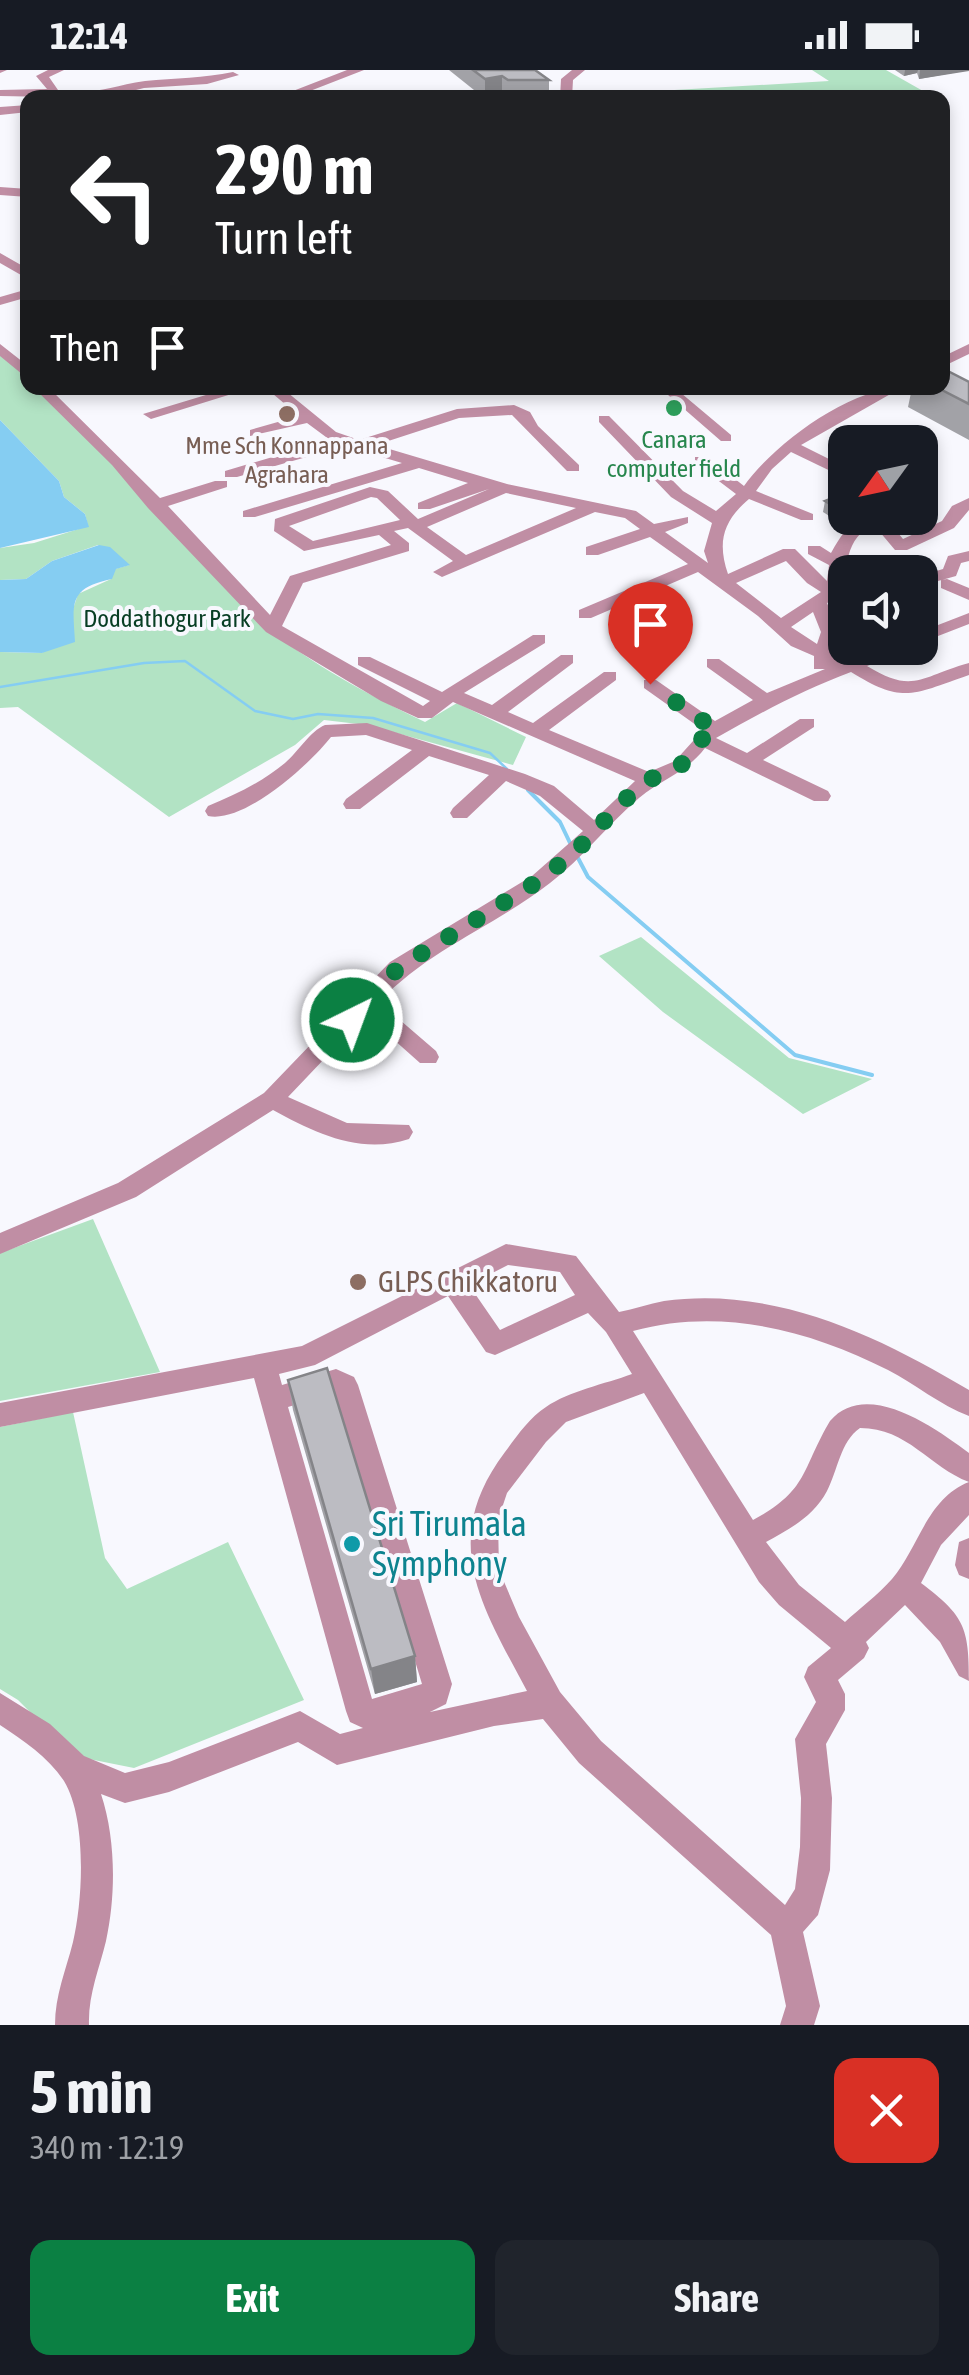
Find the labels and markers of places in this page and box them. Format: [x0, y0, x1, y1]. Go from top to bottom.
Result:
marker: Canara computer field [663, 397, 685, 419]
marker: Mme Sch Konnappana Agrahara [276, 403, 298, 425]
place label: Canara computer field [607, 425, 741, 482]
place label: Mme Sch Konnappana Agrahara [185, 431, 389, 488]
pin [608, 582, 693, 685]
place label: GLPS Chikkatoru [378, 1264, 558, 1298]
marker: GLPS Chikkatoru [347, 1271, 369, 1293]
place label: Sri Tirumala Symphony [372, 1503, 527, 1583]
marker: Sri Tirumala Symphony [341, 1533, 363, 1555]

